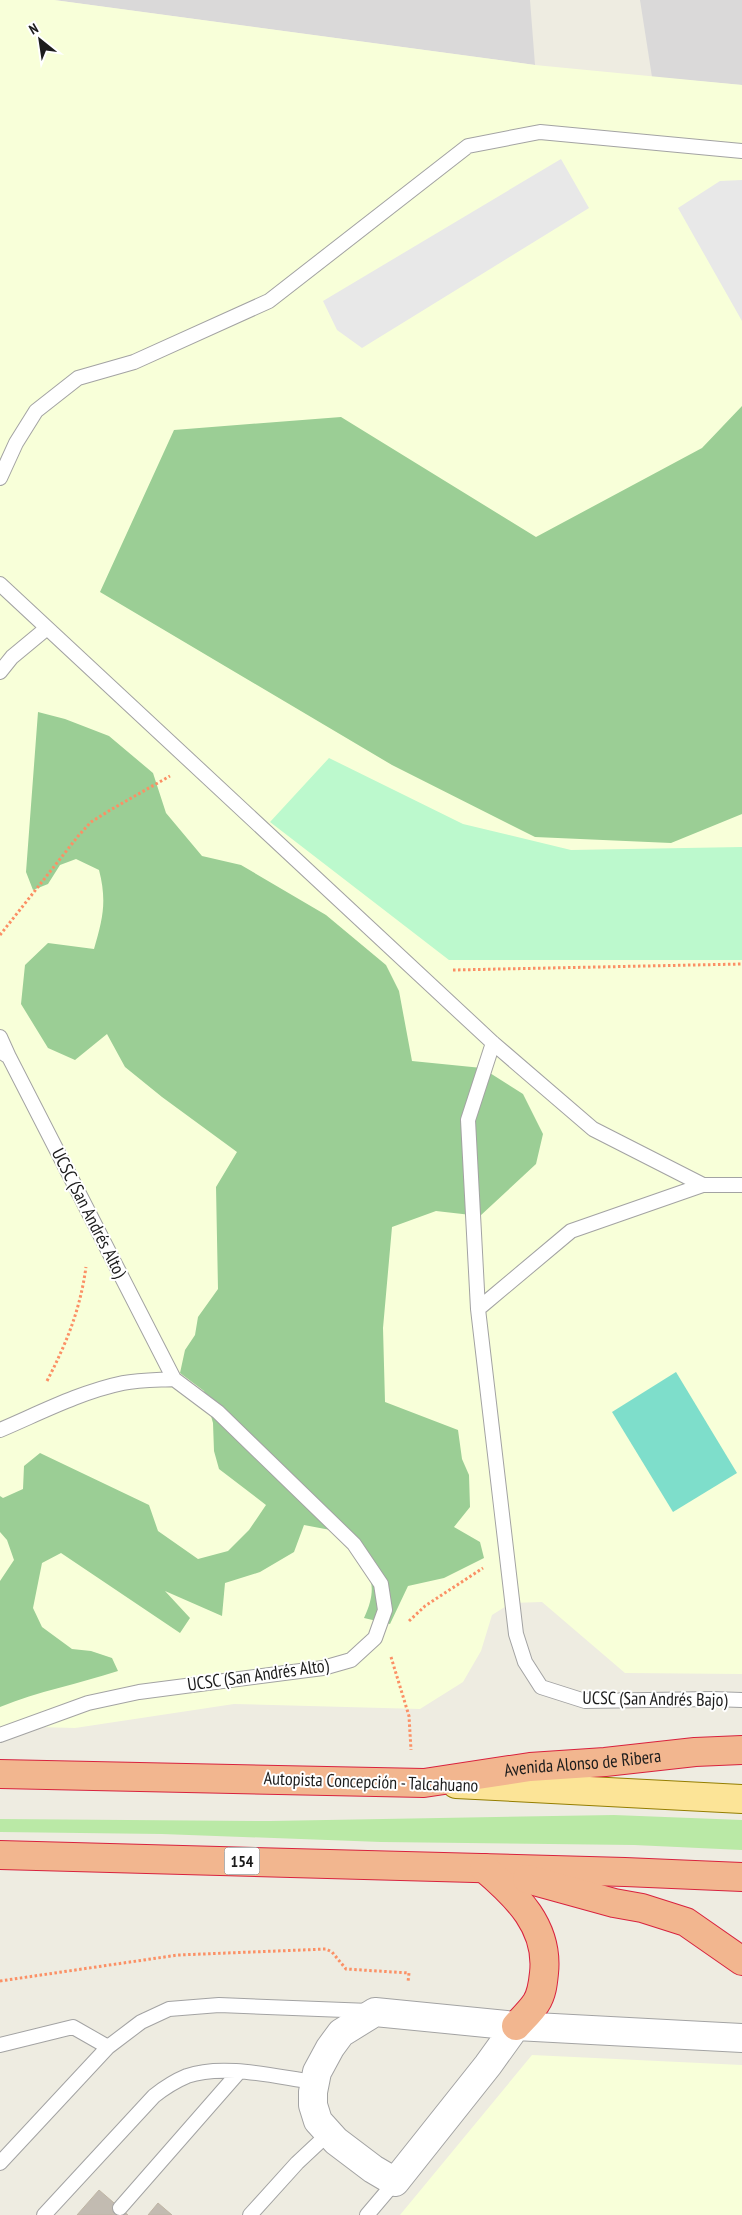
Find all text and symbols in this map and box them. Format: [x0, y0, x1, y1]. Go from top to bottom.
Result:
north arrow [15, 15, 65, 65]
text: N [26, 19, 41, 38]
street label: UCSC (San Andrés Alto) [47, 1144, 132, 1282]
street label: UCSC (San Andrés Alto) [186, 1653, 331, 1696]
street label: UCSC (San Andrés Bajo) [582, 1686, 729, 1711]
street label: Avenida Alonso de Ribera [502, 1744, 662, 1782]
street label: Autopista Concepción - Talcahuano [263, 1766, 479, 1797]
road number: 154 [224, 1848, 260, 1874]

